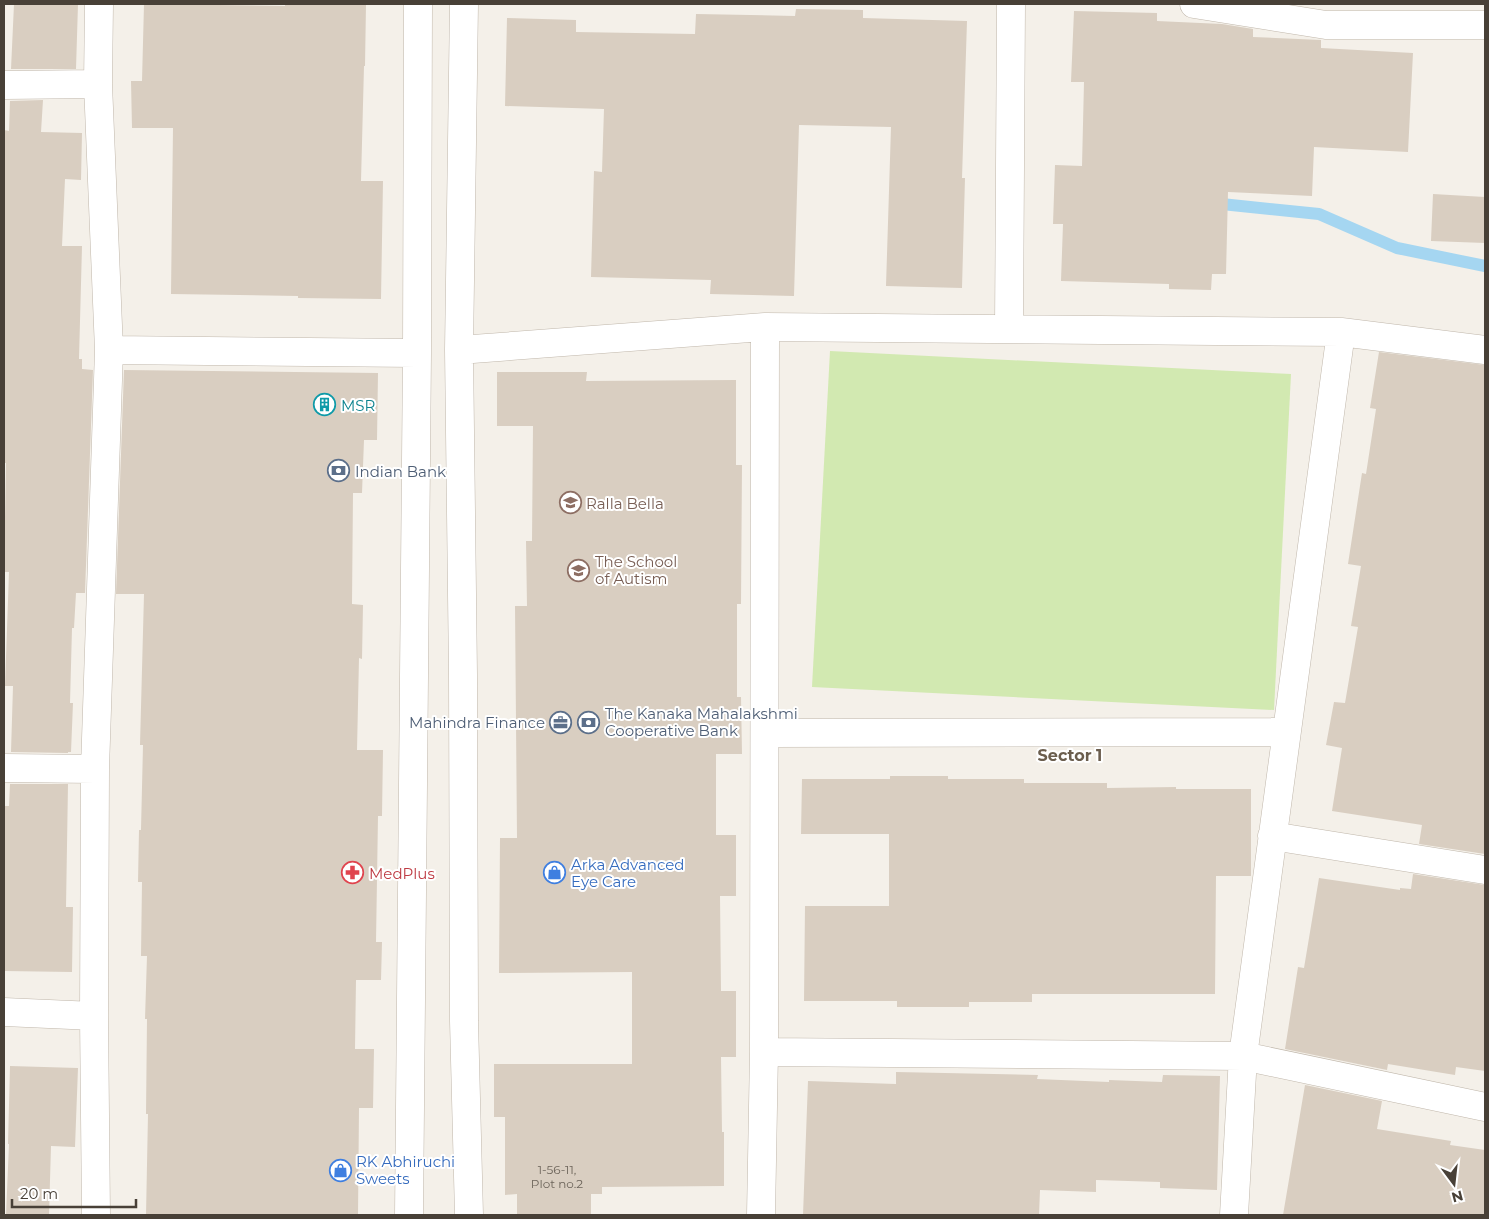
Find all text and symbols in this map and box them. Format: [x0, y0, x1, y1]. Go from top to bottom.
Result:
building icon: MSR [313, 393, 337, 417]
place label: MSR [341, 396, 376, 415]
bank icon: Indian Bank [327, 459, 351, 483]
place label: Indian Bank [355, 462, 446, 481]
school or university icon: Ralla Bella [558, 491, 582, 515]
place label: Ralla Bella [586, 494, 664, 513]
place label: The School of Autism [595, 552, 677, 588]
school or university icon: The School of Autism [567, 558, 591, 582]
place label: The Kanaka Mahalakshmi Cooperative Bank [605, 704, 798, 740]
office icon: Mahindra Finance [549, 710, 573, 734]
bank icon: The Kanaka Mahalakshmi Cooperative Bank [577, 710, 601, 734]
place label: Mahindra Finance [409, 713, 545, 732]
district label: Sector 1 [1038, 746, 1102, 765]
place label: Arka Advanced Eye Care [571, 855, 684, 891]
pharmacy icon: MedPlus [341, 861, 365, 885]
shop icon: Arka Advanced Eye Care [543, 861, 567, 885]
place label: MedPlus [369, 864, 435, 883]
place label: RK Abhiruchi Sweets [356, 1152, 455, 1188]
shop icon: RK Abhiruchi Sweets [328, 1158, 352, 1182]
north arrow [1429, 1159, 1479, 1209]
house number: 1-56-11, Plot no.2 [531, 1162, 583, 1191]
scale bar [12, 1176, 136, 1208]
text: 20 m [20, 1184, 58, 1203]
text: N [1450, 1186, 1465, 1207]

